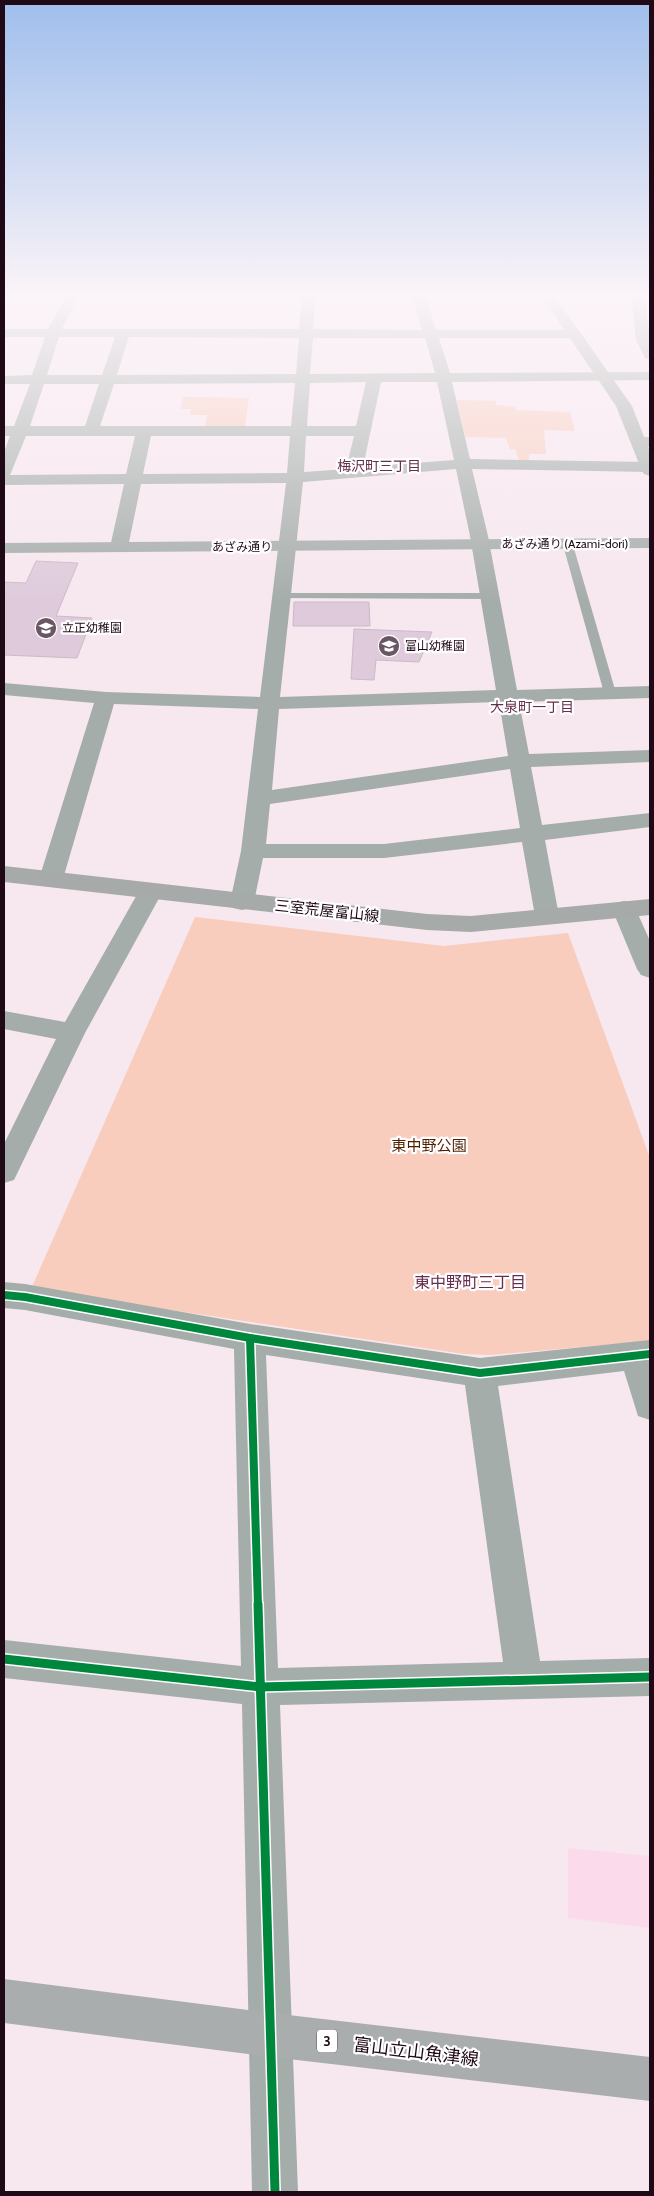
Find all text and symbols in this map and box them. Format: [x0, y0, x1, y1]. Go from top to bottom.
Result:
district label: 梅沢町三丁目 [337, 457, 421, 475]
street label: あざみ通り (Azami-dori) [502, 536, 628, 551]
street label: あざみ通り [212, 539, 272, 554]
school or university icon: 立正幼稚園 [34, 616, 58, 640]
place label: 立正幼稚園 [62, 620, 122, 635]
school or university icon: 富山幼稚園 [377, 634, 401, 658]
place label: 富山幼稚園 [405, 638, 465, 653]
district label: 大泉町一丁目 [490, 698, 574, 716]
street label: 三室荒屋富山線 [274, 897, 380, 925]
park label: 東中野公園 [391, 1137, 467, 1155]
district label: 東中野町三丁目 [414, 1273, 526, 1292]
road number: 3 [317, 2030, 337, 2052]
street label: 富山立山魚津線 [352, 2033, 480, 2071]

